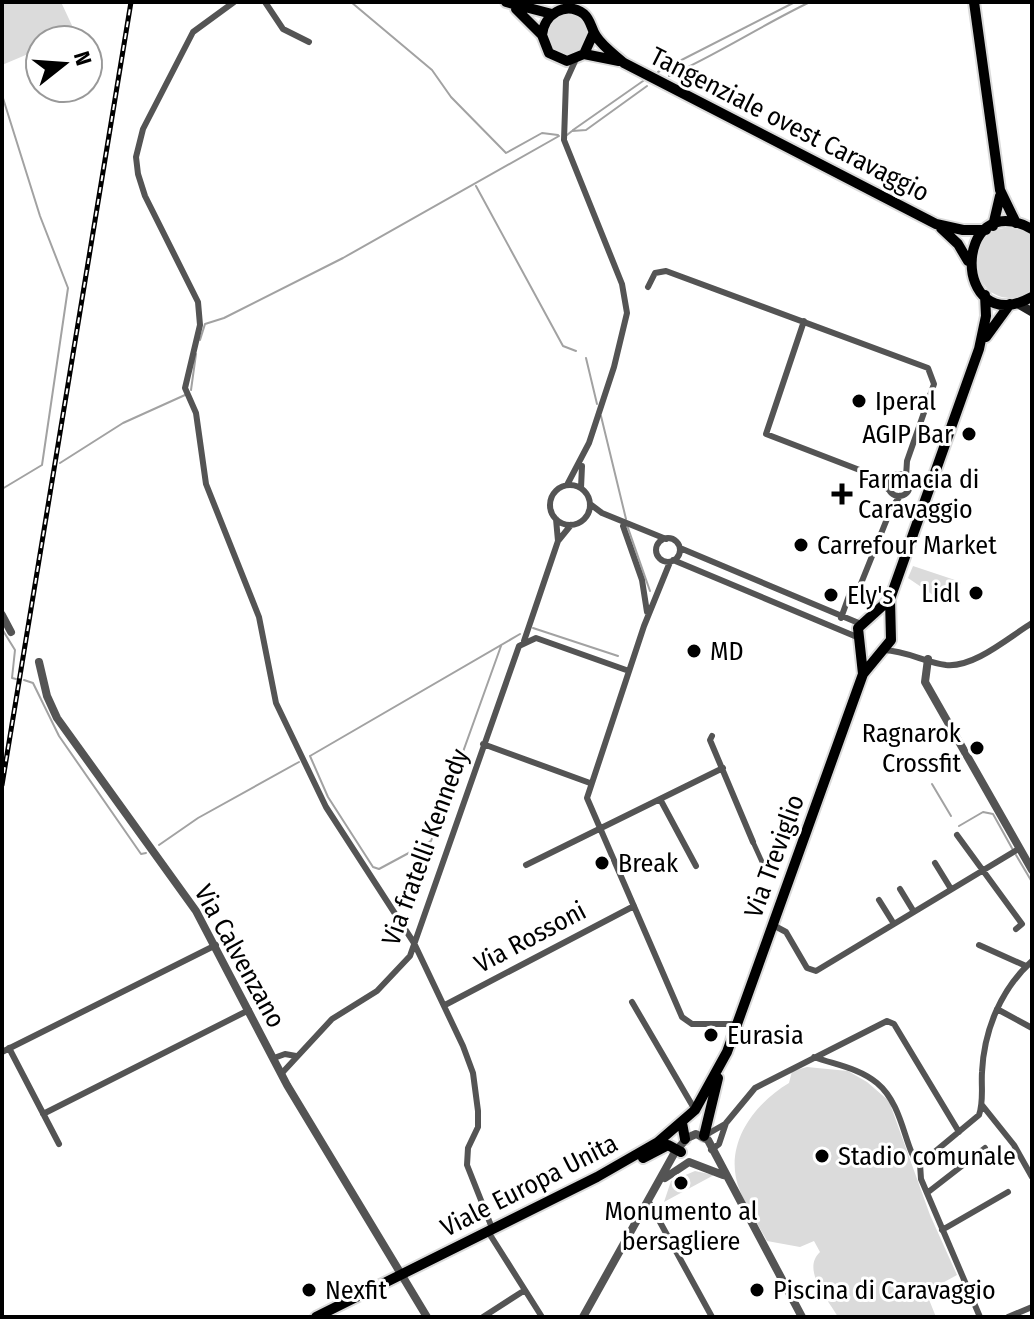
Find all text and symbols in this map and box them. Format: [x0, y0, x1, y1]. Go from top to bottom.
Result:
north arrow [24, 24, 104, 104]
street label: Tangenziale ovest Caravaggio [645, 41, 934, 208]
text: N [68, 48, 97, 69]
place label: Iperal [875, 386, 936, 417]
marker: Iperal [850, 392, 868, 410]
place label: AGIP Bar [862, 419, 953, 450]
marker: AGIP Bar [960, 425, 978, 443]
place label: Farmacia di Caravaggio [858, 464, 979, 525]
marker: Farmacia di Caravaggio [833, 485, 851, 503]
place label: Carrefour Market [817, 530, 997, 561]
marker: Carrefour Market [792, 536, 810, 554]
place label: Lidl [921, 578, 960, 609]
place label: Ely's [847, 580, 893, 611]
marker: Lidl [967, 584, 985, 602]
marker: Ely's [822, 586, 840, 604]
place label: MD [710, 636, 744, 667]
marker: MD [685, 642, 703, 660]
place label: Ragnarok Crossfit [862, 718, 962, 779]
marker: Ragnarok Crossfit [968, 739, 986, 757]
street label: Via fratelli Kennedy [376, 744, 476, 950]
street label: Via Treviglio [738, 791, 811, 922]
place label: Break [618, 848, 679, 879]
marker: Break [593, 854, 611, 872]
street label: Via Calvenzano [188, 879, 292, 1033]
street label: Via Rossoni [469, 895, 591, 980]
place label: Eurasia [727, 1020, 804, 1051]
marker: Eurasia [702, 1026, 720, 1044]
street label: Viale Europa Unita [436, 1127, 623, 1243]
place label: Stadio comunale [838, 1141, 1016, 1172]
marker: Stadio comunale [813, 1147, 831, 1165]
marker: Monumento al bersagliere [672, 1174, 690, 1192]
place label: Monumento al bersagliere [604, 1196, 758, 1257]
place label: Nexfit [325, 1275, 387, 1306]
place label: Piscina di Caravaggio [773, 1275, 996, 1306]
marker: Nexfit [300, 1281, 318, 1299]
marker: Piscina di Caravaggio [748, 1281, 766, 1299]

